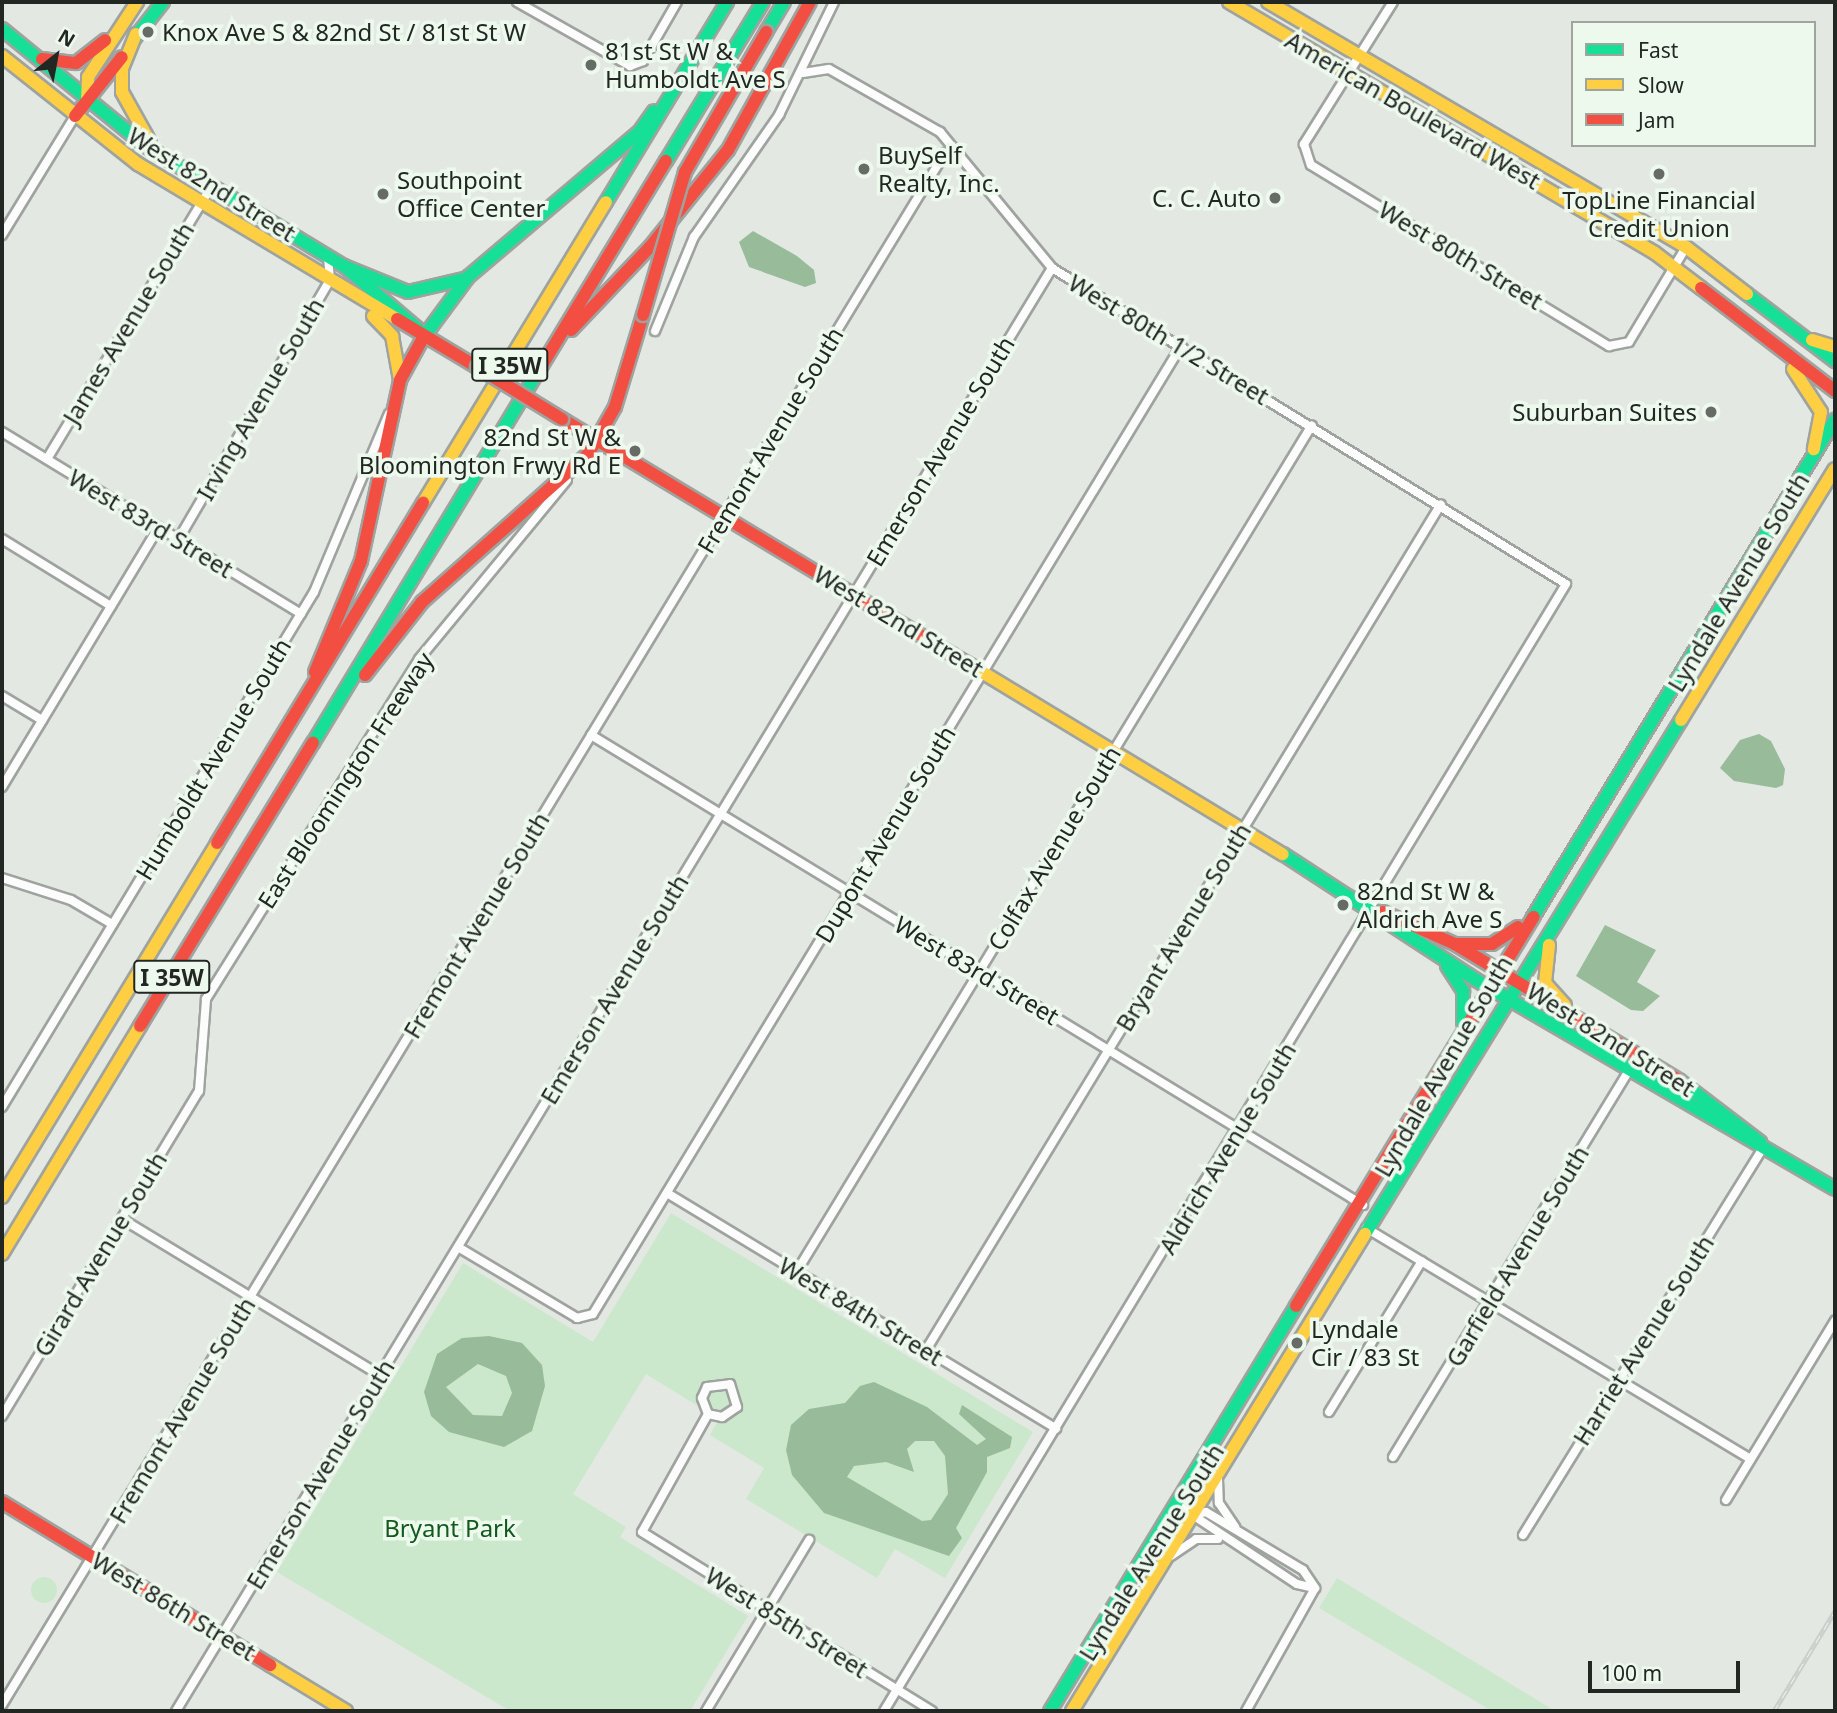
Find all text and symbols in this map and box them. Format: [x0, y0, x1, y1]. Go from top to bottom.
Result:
place label: Knox Ave S & 82nd St / 81st St W [162, 18, 526, 46]
north arrow [21, 21, 91, 91]
legend [1571, 21, 1816, 147]
text: N [53, 23, 80, 53]
marker: Knox Ave S & 82nd St / 81st St W [140, 24, 156, 40]
street label: American Boulevard West [1281, 25, 1545, 195]
text: Fast [1638, 36, 1678, 64]
place label: 81st St W & Humboldt Ave S [605, 37, 786, 93]
marker: 81st St W & Humboldt Ave S [583, 57, 599, 73]
text: Slow [1638, 71, 1684, 99]
text: Jam [1638, 106, 1675, 134]
street label: West 82nd Street [123, 121, 301, 247]
place label: BuySelf Realty, Inc. [878, 141, 1000, 197]
marker: BuySelf Realty, Inc. [856, 161, 872, 177]
place label: Southpoint Office Center [397, 166, 545, 222]
marker: TopLine Financial Credit Union [1651, 166, 1667, 182]
place label: C. C. Auto [1152, 184, 1261, 212]
marker: Southpoint Office Center [375, 186, 391, 202]
place label: TopLine Financial Credit Union [1562, 186, 1756, 242]
marker: C. C. Auto [1267, 190, 1283, 206]
street label: West 80th Street [1374, 195, 1548, 315]
street label: James Avenue South [56, 217, 200, 429]
street label: West 80th 1/2 Street [1064, 268, 1274, 410]
street label: Irving Avenue South [190, 293, 330, 505]
street label: Fremont Avenue South [691, 322, 849, 558]
street label: Emerson Avenue South [860, 331, 1020, 571]
road number: I 35W [470, 346, 550, 384]
place label: Suburban Suites [1512, 398, 1697, 426]
marker: Suburban Suites [1703, 404, 1719, 420]
place label: 82nd St W & Bloomington Frwy Rd E [359, 423, 621, 479]
marker: 82nd St W & Bloomington Frwy Rd E [627, 443, 643, 459]
street label: West 83rd Street [64, 463, 238, 583]
street label: Lyndale Avenue South [1661, 467, 1815, 697]
street label: West 82nd Street [809, 559, 989, 683]
street label: Humboldt Avenue South [129, 633, 297, 885]
street label: East Bloomington Freeway [251, 647, 439, 913]
street label: Dupont Avenue South [809, 720, 961, 948]
street label: Colfax Avenue South [982, 741, 1126, 955]
street label: Fremont Avenue South [397, 807, 555, 1043]
street label: Bryant Avenue South [1110, 818, 1256, 1036]
street label: Emerson Avenue South [534, 869, 694, 1109]
place label: 82nd St W & Aldrich Ave S [1357, 877, 1502, 933]
marker: 82nd St W & Aldrich Ave S [1335, 897, 1351, 913]
street label: West 83rd Street [890, 910, 1064, 1030]
street label: Lyndale Avenue South [1368, 950, 1518, 1182]
road number: I 35W [132, 958, 212, 996]
street label: West 82nd Street [1522, 976, 1700, 1102]
street label: Aldrich Avenue South [1152, 1037, 1302, 1259]
street label: Garfield Avenue South [1440, 1140, 1594, 1372]
street label: Girard Avenue South [28, 1147, 172, 1361]
street label: Harriet Avenue South [1567, 1230, 1719, 1450]
street label: West 84th Street [774, 1251, 948, 1371]
street label: Fremont Avenue South [103, 1292, 261, 1528]
place label: Lyndale Cir / 83 St [1311, 1315, 1419, 1371]
marker: Lyndale Cir / 83 St [1289, 1335, 1305, 1351]
street label: Emerson Avenue South [240, 1354, 400, 1594]
street label: Lyndale Avenue South [1072, 1438, 1230, 1666]
park label: Bryant Park [384, 1514, 516, 1542]
street label: West 86th Street [87, 1546, 261, 1666]
street label: West 85th Street [701, 1561, 873, 1683]
scale bar [1592, 1646, 1744, 1690]
text: 100 m [1601, 1659, 1662, 1687]

